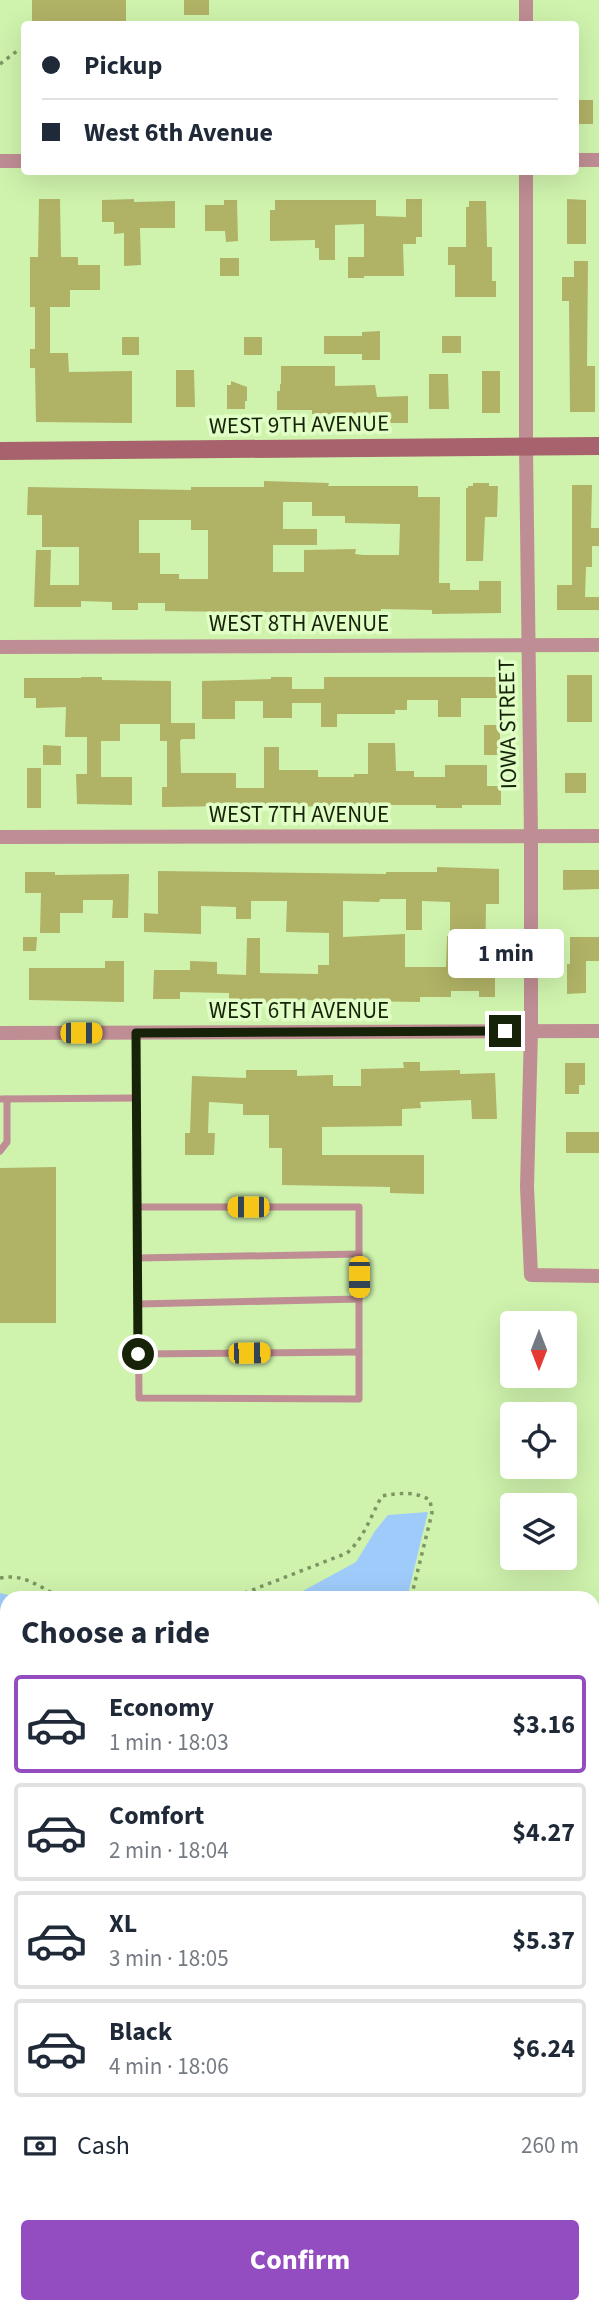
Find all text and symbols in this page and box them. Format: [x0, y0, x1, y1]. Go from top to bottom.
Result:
text: Pickup [84, 47, 162, 84]
text: West 6th Avenue [84, 114, 273, 151]
street label: WEST 9TH AVENUE [209, 406, 389, 443]
street label: WEST 8TH AVENUE [209, 607, 389, 640]
street label: IOWA STREET [490, 659, 525, 789]
street label: WEST 7TH AVENUE [209, 798, 389, 831]
callout: 1 min [447, 930, 563, 978]
text: 1 min [478, 937, 534, 970]
street label: WEST 6TH AVENUE [209, 994, 389, 1027]
route end [489, 1015, 521, 1047]
car [61, 1023, 103, 1044]
car [228, 1197, 270, 1218]
car [349, 1256, 370, 1298]
north arrow [500, 1311, 578, 1388]
map controls [500, 1311, 577, 1570]
route start [122, 1338, 154, 1370]
car [228, 1342, 271, 1364]
button: locate [500, 1402, 577, 1479]
button: layers [500, 1493, 577, 1570]
text: Choose a ride [21, 1610, 210, 1656]
text: Economy [109, 1689, 214, 1726]
icon: car [25, 1693, 88, 1756]
text: $3.16 [512, 1706, 575, 1743]
text: 1 min · 18:03 [109, 1726, 229, 1759]
text: Comfort [109, 1797, 204, 1834]
icon: car [25, 1801, 88, 1864]
text: $4.27 [512, 1814, 575, 1851]
text: 2 min · 18:04 [109, 1834, 229, 1867]
text: XL [109, 1905, 137, 1942]
icon: car [25, 1909, 88, 1972]
text: $5.37 [512, 1922, 575, 1959]
text: 3 min · 18:05 [109, 1942, 229, 1975]
text: Black [109, 2013, 172, 2050]
icon: car [25, 2017, 88, 2080]
text: $6.24 [512, 2030, 575, 2067]
text: 4 min · 18:06 [109, 2050, 229, 2083]
icon: cash [21, 2127, 59, 2165]
text: Cash [77, 2127, 130, 2164]
text: 260 m [521, 2129, 579, 2162]
button: Confirm [21, 2220, 579, 2300]

